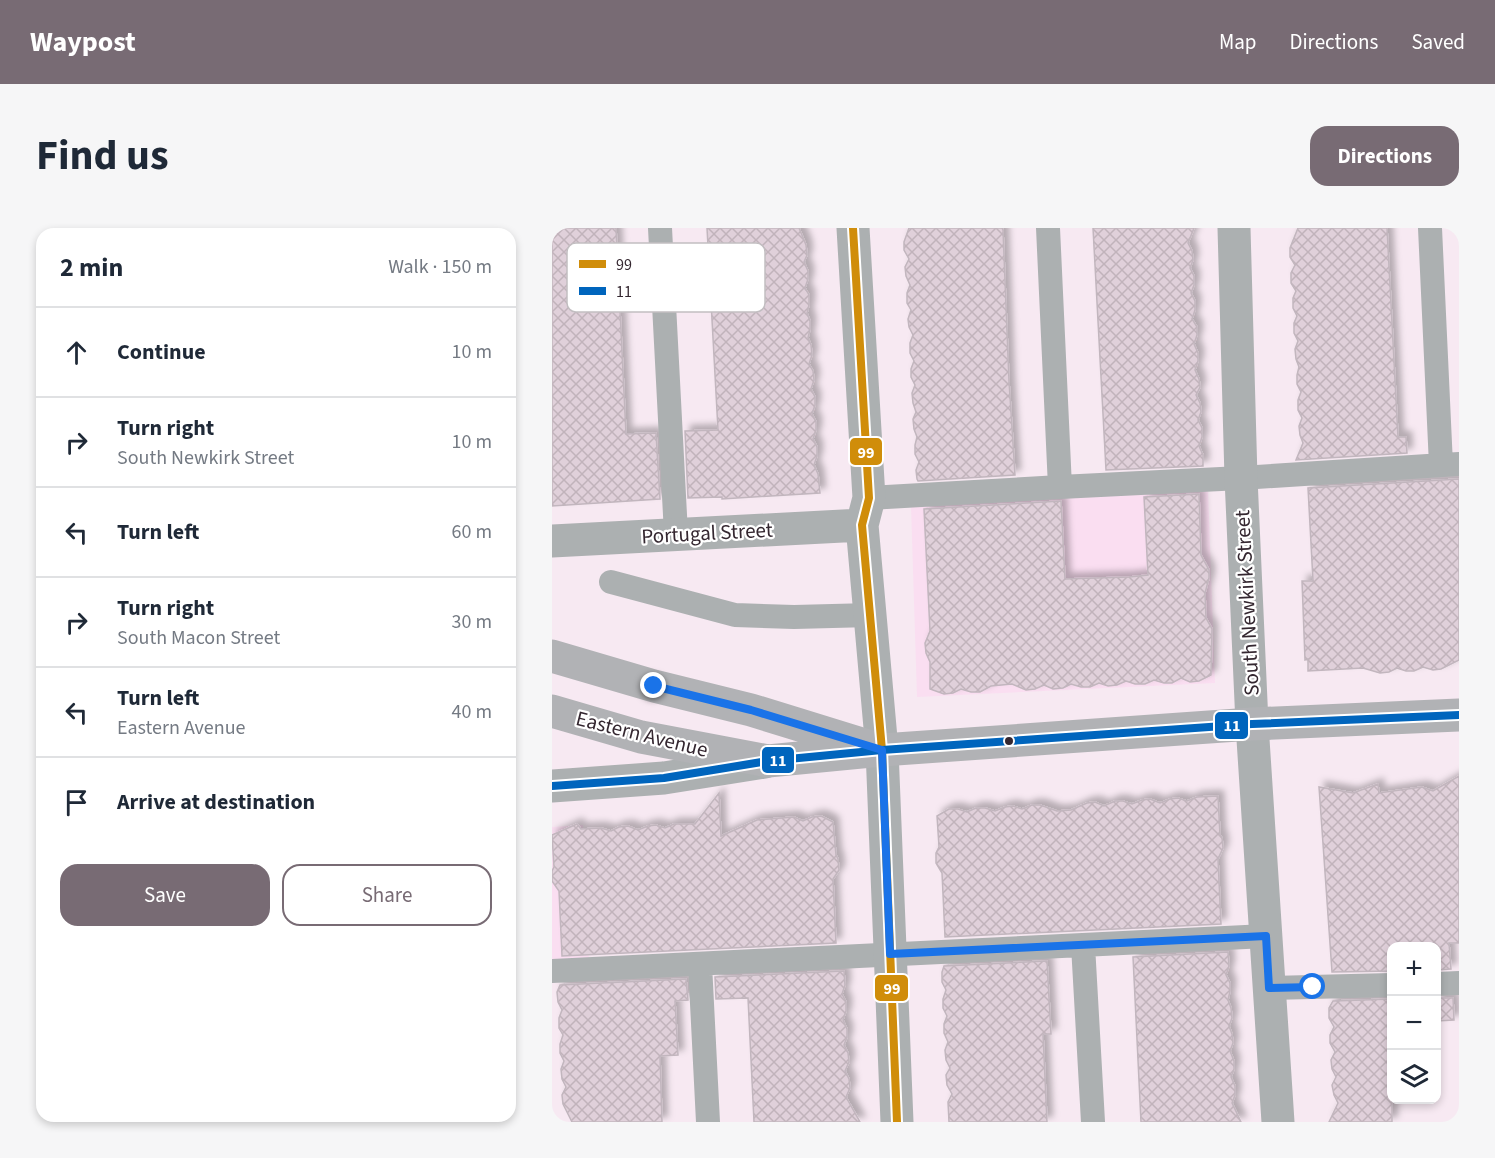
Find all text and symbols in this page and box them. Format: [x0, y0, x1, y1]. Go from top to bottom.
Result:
text: Waypost [30, 22, 136, 62]
text: Map [1219, 27, 1257, 57]
text: Directions [1290, 27, 1378, 57]
text: Saved [1411, 27, 1465, 57]
text: Find us [36, 126, 169, 186]
button: Directions [1310, 126, 1459, 186]
legend [567, 243, 765, 312]
text: 2 min [60, 249, 123, 286]
text: Walk · 150 m [388, 253, 492, 281]
text: 99 [616, 254, 632, 276]
text: 11 [616, 281, 632, 303]
icon: ahead [60, 336, 93, 369]
text: Continue [117, 336, 206, 368]
text: 10 m [452, 338, 492, 366]
text: Turn right [117, 412, 214, 444]
icon: right [60, 426, 93, 459]
text: 10 m [452, 428, 492, 456]
line badge: 99 [849, 437, 883, 466]
text: 99 [858, 442, 874, 464]
text: South Newkirk Street [117, 444, 294, 472]
street label: South Newkirk Street [1227, 509, 1267, 697]
street label: Portugal Street [641, 515, 773, 551]
icon: left [60, 516, 93, 549]
text: Turn left [117, 516, 199, 548]
text: 60 m [452, 518, 492, 546]
text: Turn right [117, 592, 214, 624]
icon: right [60, 606, 93, 639]
text: 30 m [452, 608, 492, 636]
text: South Macon Street [117, 624, 280, 652]
route end [640, 672, 666, 698]
text: Turn left [117, 682, 199, 714]
icon: left [60, 696, 93, 729]
text: 40 m [452, 698, 492, 726]
street label: Eastern Avenue [573, 703, 711, 765]
line badge: 11 [1214, 711, 1249, 740]
text: Eastern Avenue [117, 714, 246, 742]
text: 11 [1224, 715, 1240, 737]
unlabelled marker [1003, 735, 1015, 747]
line badge: 11 [761, 746, 795, 774]
text: 11 [770, 750, 786, 772]
icon: arrive [60, 786, 93, 819]
text: Arrive at destination [117, 786, 315, 818]
button: Save [60, 864, 270, 926]
button: Share [282, 864, 492, 926]
map controls [1387, 942, 1441, 1104]
button: + [1387, 942, 1441, 996]
route start [1299, 973, 1325, 999]
line badge: 99 [874, 974, 909, 1002]
text: 99 [884, 978, 900, 1000]
button: − [1387, 996, 1441, 1050]
button: layers [1387, 1050, 1441, 1104]

